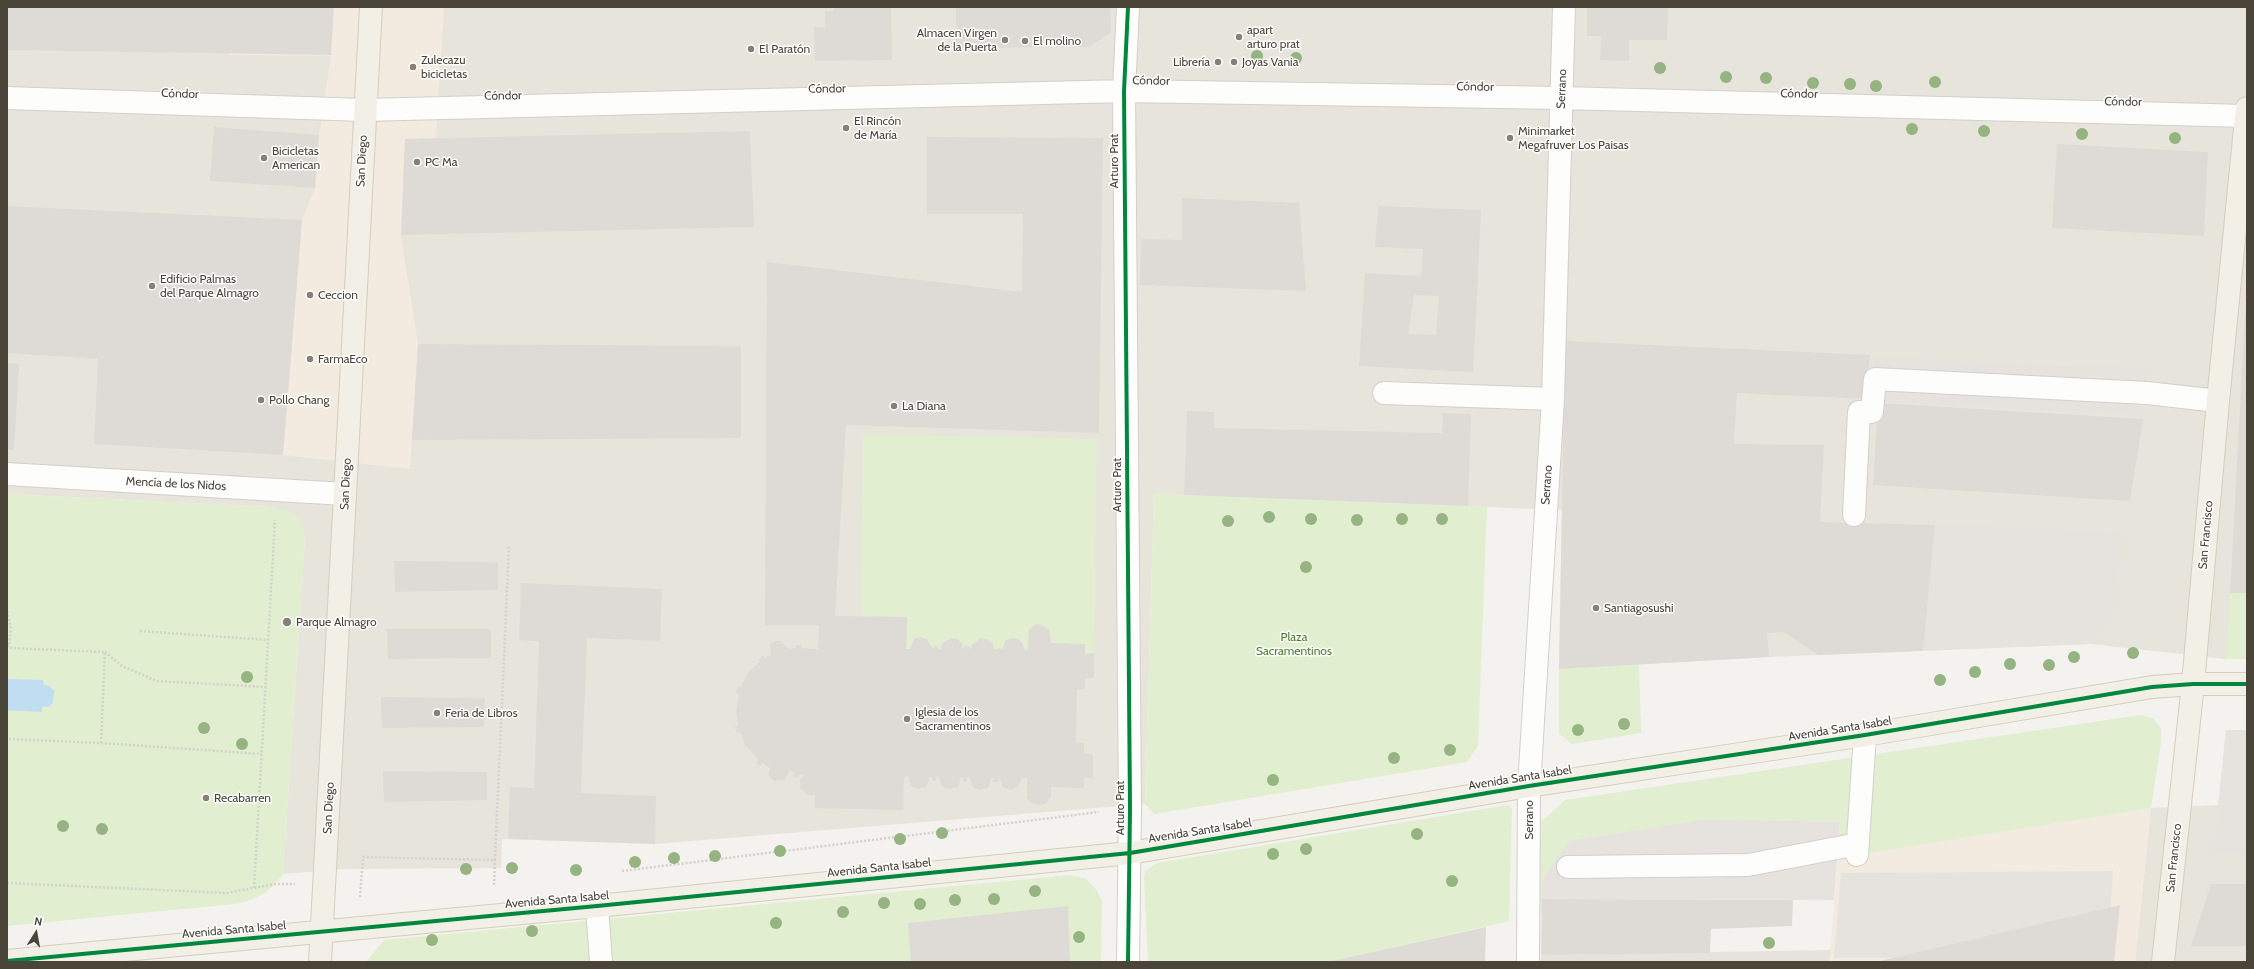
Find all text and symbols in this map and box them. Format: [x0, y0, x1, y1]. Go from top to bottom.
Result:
place label: apart arturo prat [1247, 23, 1300, 51]
place label: Almacen Virgen de la Puerta [917, 26, 997, 54]
marker: apart arturo prat [1234, 32, 1244, 42]
place label: El molino [1033, 34, 1081, 48]
marker: Almacen Virgen de la Puerta [1000, 35, 1010, 45]
marker: El molino [1020, 36, 1030, 46]
place label: El Paratón [759, 42, 810, 56]
marker: El Paratón [746, 44, 756, 54]
place label: Zulecazu bicicletas [421, 53, 467, 81]
place label: Librería [1173, 55, 1210, 69]
place label: Joyas Vania [1242, 55, 1298, 69]
marker: Librería [1213, 57, 1223, 67]
marker: Joyas Vania [1229, 57, 1239, 67]
marker: Zulecazu bicicletas [408, 62, 418, 72]
street label: Serrano [1554, 69, 1570, 109]
street label: Cóndor [1132, 73, 1170, 89]
street label: Cóndor [1456, 79, 1494, 95]
street label: Cóndor [808, 81, 846, 97]
street label: Cóndor [161, 86, 199, 102]
street label: Cóndor [1780, 86, 1818, 102]
street label: Cóndor [484, 88, 522, 104]
street label: Cóndor [2104, 94, 2142, 110]
place label: El Rincón de María [854, 114, 901, 142]
marker: El Rincón de María [841, 123, 851, 133]
place label: Minimarket Megafruver Los Paisas [1518, 124, 1629, 152]
marker: Minimarket Megafruver Los Paisas [1505, 133, 1515, 143]
street label: Arturo Prat [1107, 134, 1121, 188]
street label: San Diego [353, 135, 371, 187]
place label: Bicicletas American [272, 144, 320, 172]
marker: Bicicletas American [259, 153, 269, 163]
place label: PC Ma [425, 155, 457, 169]
marker: PC Ma [412, 157, 422, 167]
place label: Edificio Palmas del Parque Almagro [160, 272, 259, 300]
marker: Edificio Palmas del Parque Almagro [147, 281, 157, 291]
place label: Ceccion [318, 288, 358, 302]
marker: Ceccion [305, 290, 315, 300]
place label: FarmaEco [318, 352, 368, 366]
marker: FarmaEco [305, 354, 315, 364]
place label: Pollo Chang [269, 393, 330, 407]
marker: Pollo Chang [256, 395, 266, 405]
place label: La Diana [902, 399, 946, 413]
marker: La Diana [889, 401, 899, 411]
street label: San Diego [337, 458, 355, 510]
street label: Arturo Prat [1110, 458, 1124, 512]
street label: Serrano [1538, 465, 1556, 505]
street label: Mencía de los Nidos [125, 474, 227, 494]
street label: San Francisco [2196, 500, 2216, 570]
place label: Santiagosushi [1604, 601, 1674, 615]
marker: Santiagosushi [1591, 603, 1601, 613]
place label: Parque Almagro [296, 615, 377, 629]
marker: Parque Almagro [281, 616, 293, 628]
park label: Plaza Sacramentinos [1256, 630, 1332, 658]
place label: Iglesia de los Sacramentinos [915, 705, 991, 733]
place label: Feria de Libros [445, 706, 518, 720]
marker: Feria de Libros [432, 708, 442, 718]
marker: Iglesia de los Sacramentinos [902, 714, 912, 724]
street label: Avenida Santa Isabel [1787, 714, 1893, 744]
street label: Avenida Santa Isabel [1467, 763, 1573, 793]
street label: Arturo Prat [1113, 781, 1127, 835]
street label: San Diego [320, 782, 338, 834]
place label: Recabarren [214, 791, 271, 805]
marker: Recabarren [201, 793, 211, 803]
street label: Serrano [1522, 800, 1536, 840]
street label: Avenida Santa Isabel [1147, 816, 1253, 846]
street label: San Francisco [2163, 823, 2185, 893]
street label: Avenida Santa Isabel [826, 855, 932, 881]
street label: Avenida Santa Isabel [504, 888, 610, 912]
north arrow [16, 913, 56, 953]
text: N [33, 914, 43, 929]
street label: Avenida Santa Isabel [181, 918, 287, 942]

